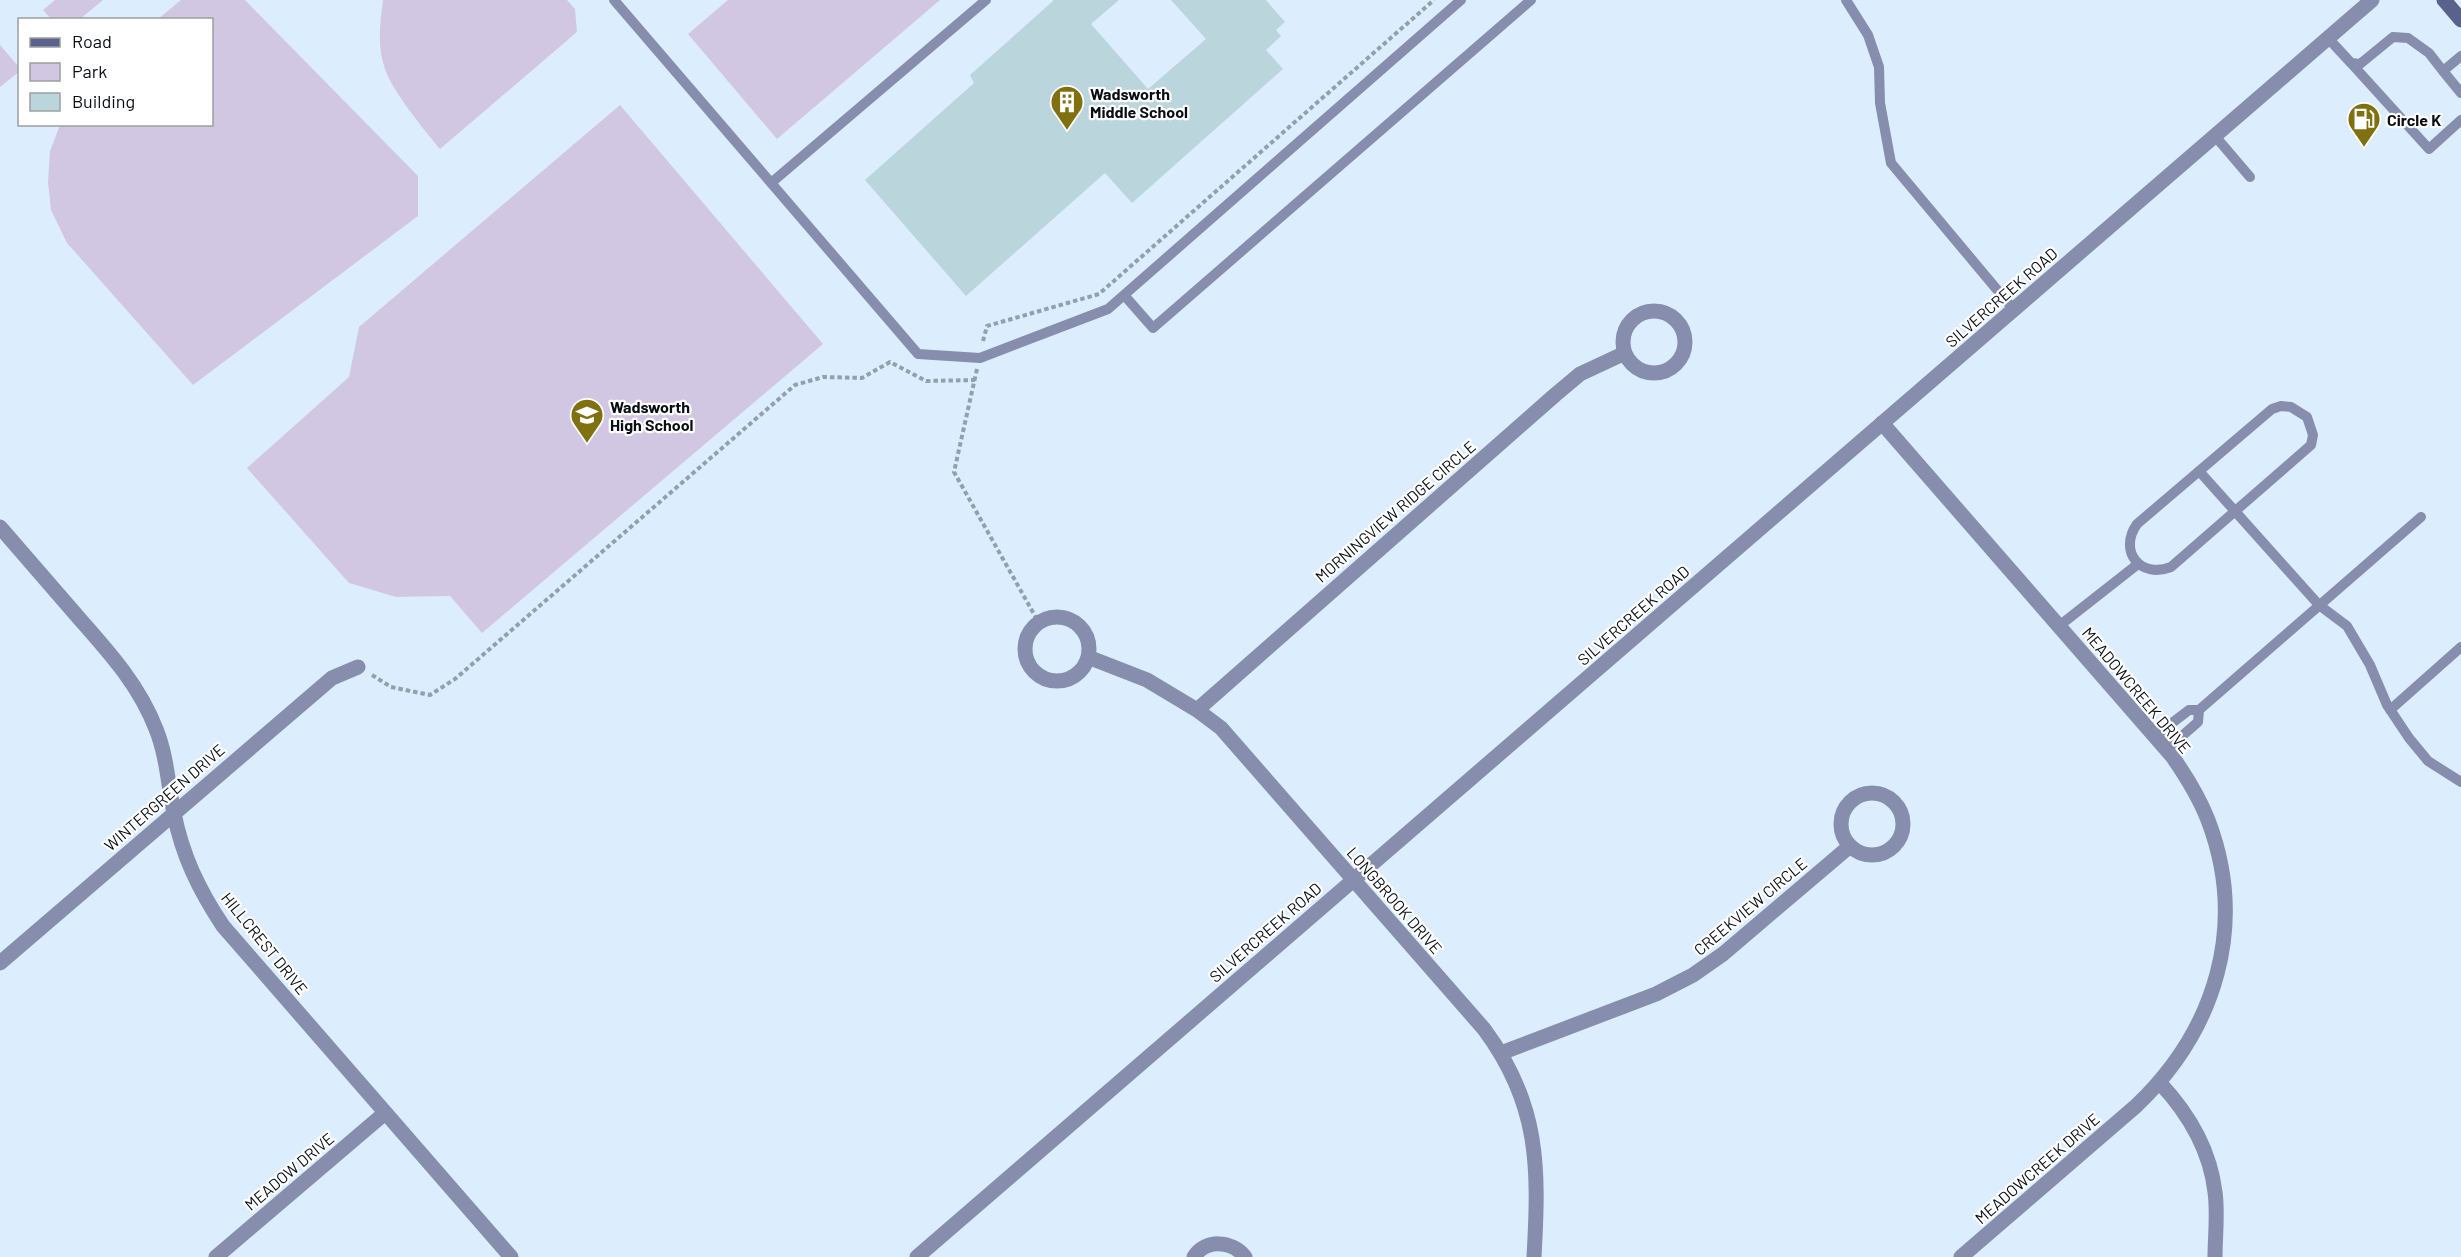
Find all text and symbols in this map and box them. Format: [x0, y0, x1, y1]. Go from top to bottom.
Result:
legend [18, 18, 213, 126]
text: Road [72, 30, 112, 52]
text: Park [72, 60, 107, 82]
building icon: Wadsworth Middle School [1049, 84, 1085, 131]
place label: Wadsworth Middle School [1090, 84, 1188, 121]
text: Building [72, 90, 135, 112]
fuel station icon: Circle K [2346, 101, 2382, 148]
place label: Circle K [2387, 110, 2441, 129]
street label: SILVERCREEK ROAD [1941, 243, 2061, 351]
school or university icon: Wadsworth High School [569, 397, 605, 444]
place label: Wadsworth High School [610, 397, 694, 434]
street label: MORNINGVIEW RIDGE CIRCLE [1311, 436, 1479, 586]
street label: SILVERCREEK ROAD [1573, 561, 1693, 669]
street label: MEADOWCREEK DRIVE [2079, 623, 2195, 757]
street label: WINTERGREEN DRIVE [100, 740, 228, 854]
street label: LONGBROOK DRIVE [1344, 843, 1446, 957]
street label: CREEKVIEW CIRCLE [1690, 853, 1810, 959]
street label: SILVERCREEK ROAD [1205, 878, 1325, 986]
street label: HILLCREST DRIVE [218, 888, 312, 998]
street label: MEADOWCREEK DRIVE [1971, 1109, 2103, 1227]
street label: MEADOW DRIVE [241, 1128, 337, 1214]

